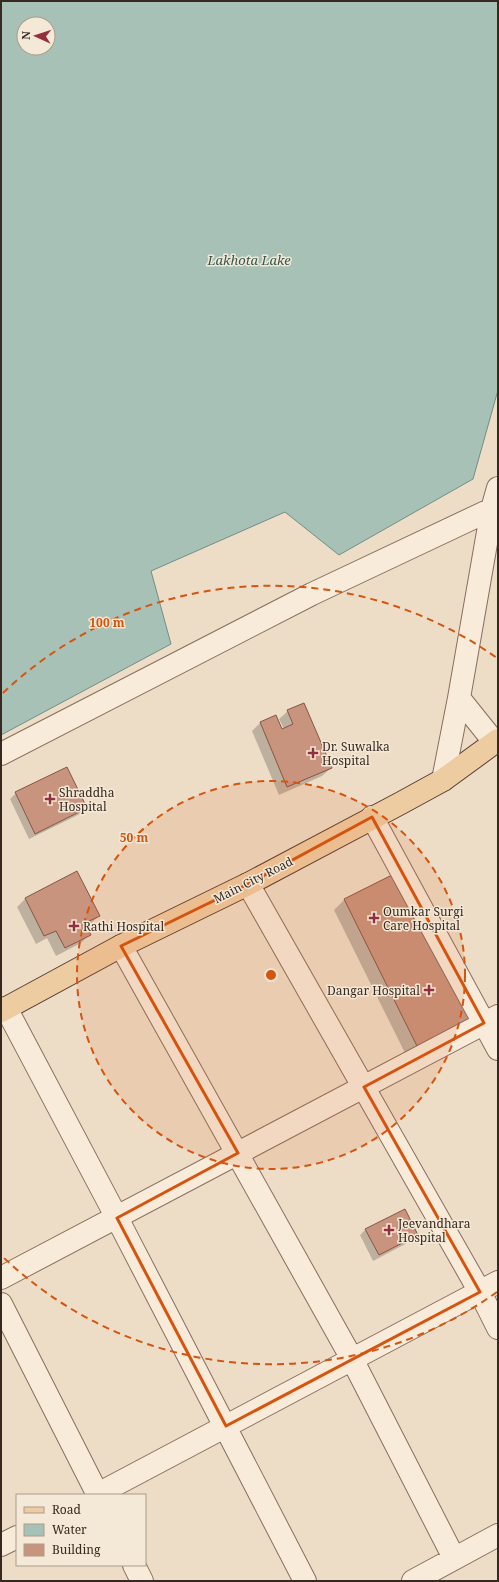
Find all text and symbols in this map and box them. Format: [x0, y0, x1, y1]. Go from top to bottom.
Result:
north arrow [16, 16, 56, 56]
text: N [18, 30, 33, 40]
water label: Lakhota Lake [206, 251, 291, 269]
text: 100 m [89, 614, 125, 631]
place label: Dr. Suwalka Hospital [322, 738, 390, 769]
marker: Dr. Suwalka Hospital [307, 747, 319, 759]
place label: Shraddha Hospital [59, 784, 115, 815]
marker: Shraddha Hospital [44, 793, 56, 805]
text: 50 m [120, 829, 148, 846]
street label: Main City Road [210, 852, 296, 907]
place label: Oumkar Surgi Care Hospital [383, 903, 464, 934]
marker: Oumkar Surgi Care Hospital [368, 912, 380, 924]
place label: Rathi Hospital [83, 918, 164, 935]
marker: Rathi Hospital [68, 920, 80, 932]
centre of rings [264, 968, 278, 982]
place label: Dangar Hospital [327, 982, 420, 999]
marker: Dangar Hospital [423, 984, 435, 996]
place label: Jeevandhara Hospital [397, 1215, 471, 1246]
marker: Jeevandhara Hospital [383, 1224, 395, 1236]
legend [16, 1494, 146, 1566]
text: Road [52, 1501, 82, 1518]
text: Water [52, 1521, 87, 1538]
text: Building [52, 1541, 101, 1558]

